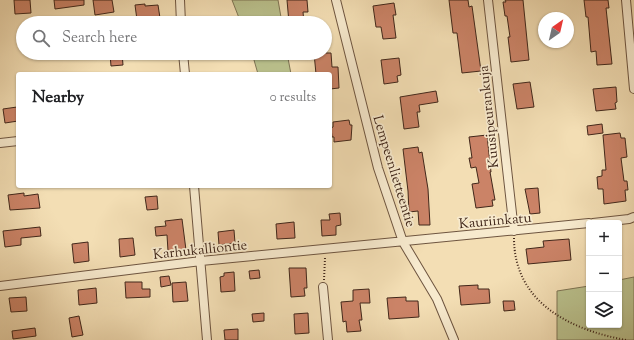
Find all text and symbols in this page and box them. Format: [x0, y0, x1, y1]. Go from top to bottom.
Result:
north arrow [538, 12, 574, 48]
search box [16, 16, 332, 60]
icon: search [30, 27, 52, 49]
text: Search here [62, 28, 137, 49]
street label: Kuusipeurankuja [475, 64, 505, 169]
text: Nearby [32, 86, 84, 110]
text: 0 results [270, 89, 316, 107]
street label: Lempeenlietteentie [367, 113, 420, 230]
street label: Kauriinkatu [458, 209, 532, 235]
map controls [586, 220, 622, 328]
button: + [586, 220, 622, 256]
street label: Karhukalliontie [152, 236, 248, 266]
button: − [586, 256, 622, 292]
button: layers [586, 292, 622, 328]

